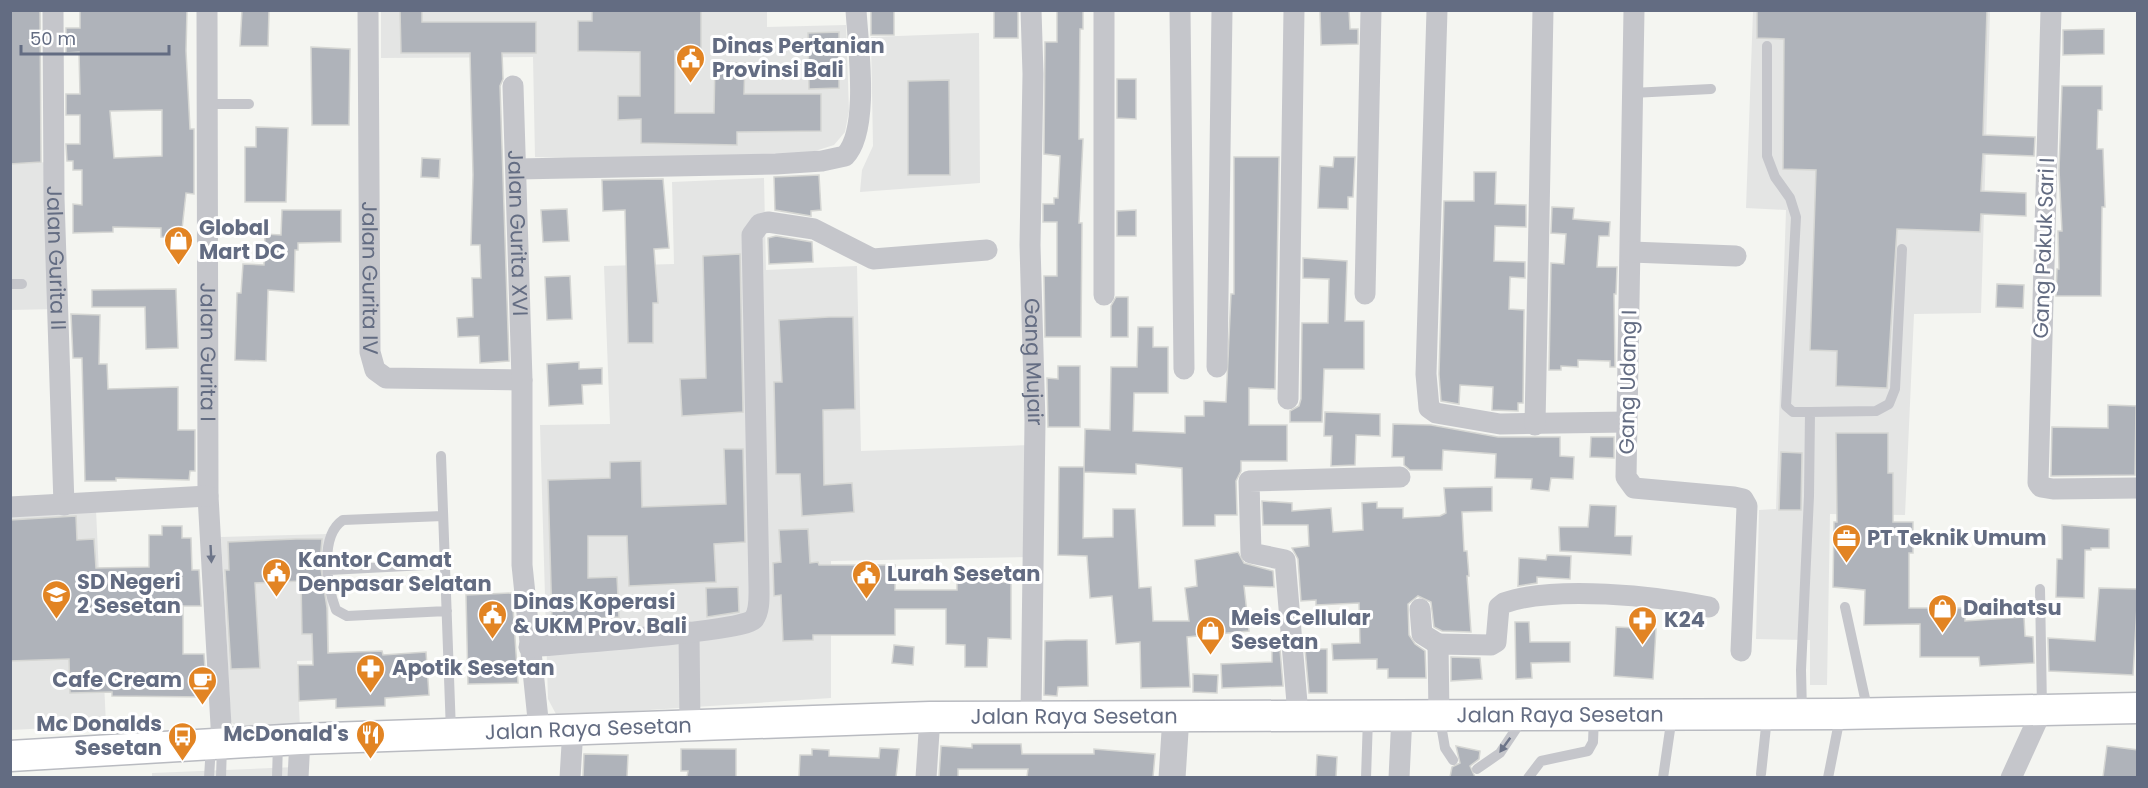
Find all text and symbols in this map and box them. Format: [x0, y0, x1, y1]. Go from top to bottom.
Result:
scale bar [21, 18, 170, 56]
text: 50 m [30, 26, 76, 51]
place label: Dinas Pertanian Provinsi Bali [712, 31, 885, 84]
public building icon: Dinas Pertanian Provinsi Bali [675, 42, 707, 84]
street label: Jalan Gurita XVI [501, 149, 535, 317]
street label: Gang Pakuk Sari I [2026, 157, 2061, 339]
street label: Jalan Gurita II [40, 186, 73, 331]
street label: Jalan Gurita IV [355, 201, 385, 355]
place label: Global Mart DC [199, 213, 286, 266]
shop icon: Global Mart DC [162, 224, 194, 266]
street label: Jalan Gurita I [194, 282, 223, 422]
street label: Gang Mujair [1018, 298, 1050, 426]
street label: Gang Udang I [1612, 309, 1643, 455]
office icon: PT Teknik Umum [1830, 522, 1862, 564]
place label: PT Teknik Umum [1867, 523, 2047, 552]
one-way arrow [206, 545, 216, 564]
place label: Kantor Camat Denpasar Selatan [298, 545, 492, 598]
public building icon: Kantor Camat Denpasar Selatan [261, 556, 293, 598]
public building icon: Lurah Sesetan [850, 558, 882, 600]
place label: Lurah Sesetan [887, 559, 1040, 588]
place label: SD Negeri 2 Sesetan [77, 567, 181, 620]
school or university icon: SD Negeri 2 Sesetan [40, 578, 72, 620]
place label: Dinas Koperasi & UKM Prov. Bali [513, 587, 687, 640]
shop icon: Daihatsu [1926, 592, 1958, 634]
place label: Daihatsu [1963, 593, 2062, 622]
public building icon: Dinas Koperasi & UKM Prov. Bali [476, 598, 508, 640]
place label: Meis Cellular Sesetan [1231, 603, 1371, 656]
pharmacy icon: K24 [1627, 604, 1659, 646]
place label: K24 [1664, 605, 1705, 634]
shop icon: Meis Cellular Sesetan [1194, 614, 1226, 656]
pharmacy icon: Apotik Sesetan [355, 652, 387, 694]
place label: Apotik Sesetan [392, 653, 555, 682]
cafe icon: Cafe Cream [187, 664, 219, 706]
place label: Cafe Cream [52, 665, 182, 694]
street label: Jalan Raya Sesetan [1457, 700, 1664, 729]
street label: Jalan Raya Sesetan [971, 701, 1178, 731]
place label: Mc Donalds Sesetan [36, 709, 162, 762]
street label: Jalan Raya Sesetan [484, 710, 692, 747]
restaurant icon: McDonald's [354, 718, 386, 760]
place label: McDonald's [223, 719, 349, 748]
bus stop icon: Mc Donalds Sesetan [167, 720, 199, 762]
one-way arrow [1499, 737, 1511, 753]

